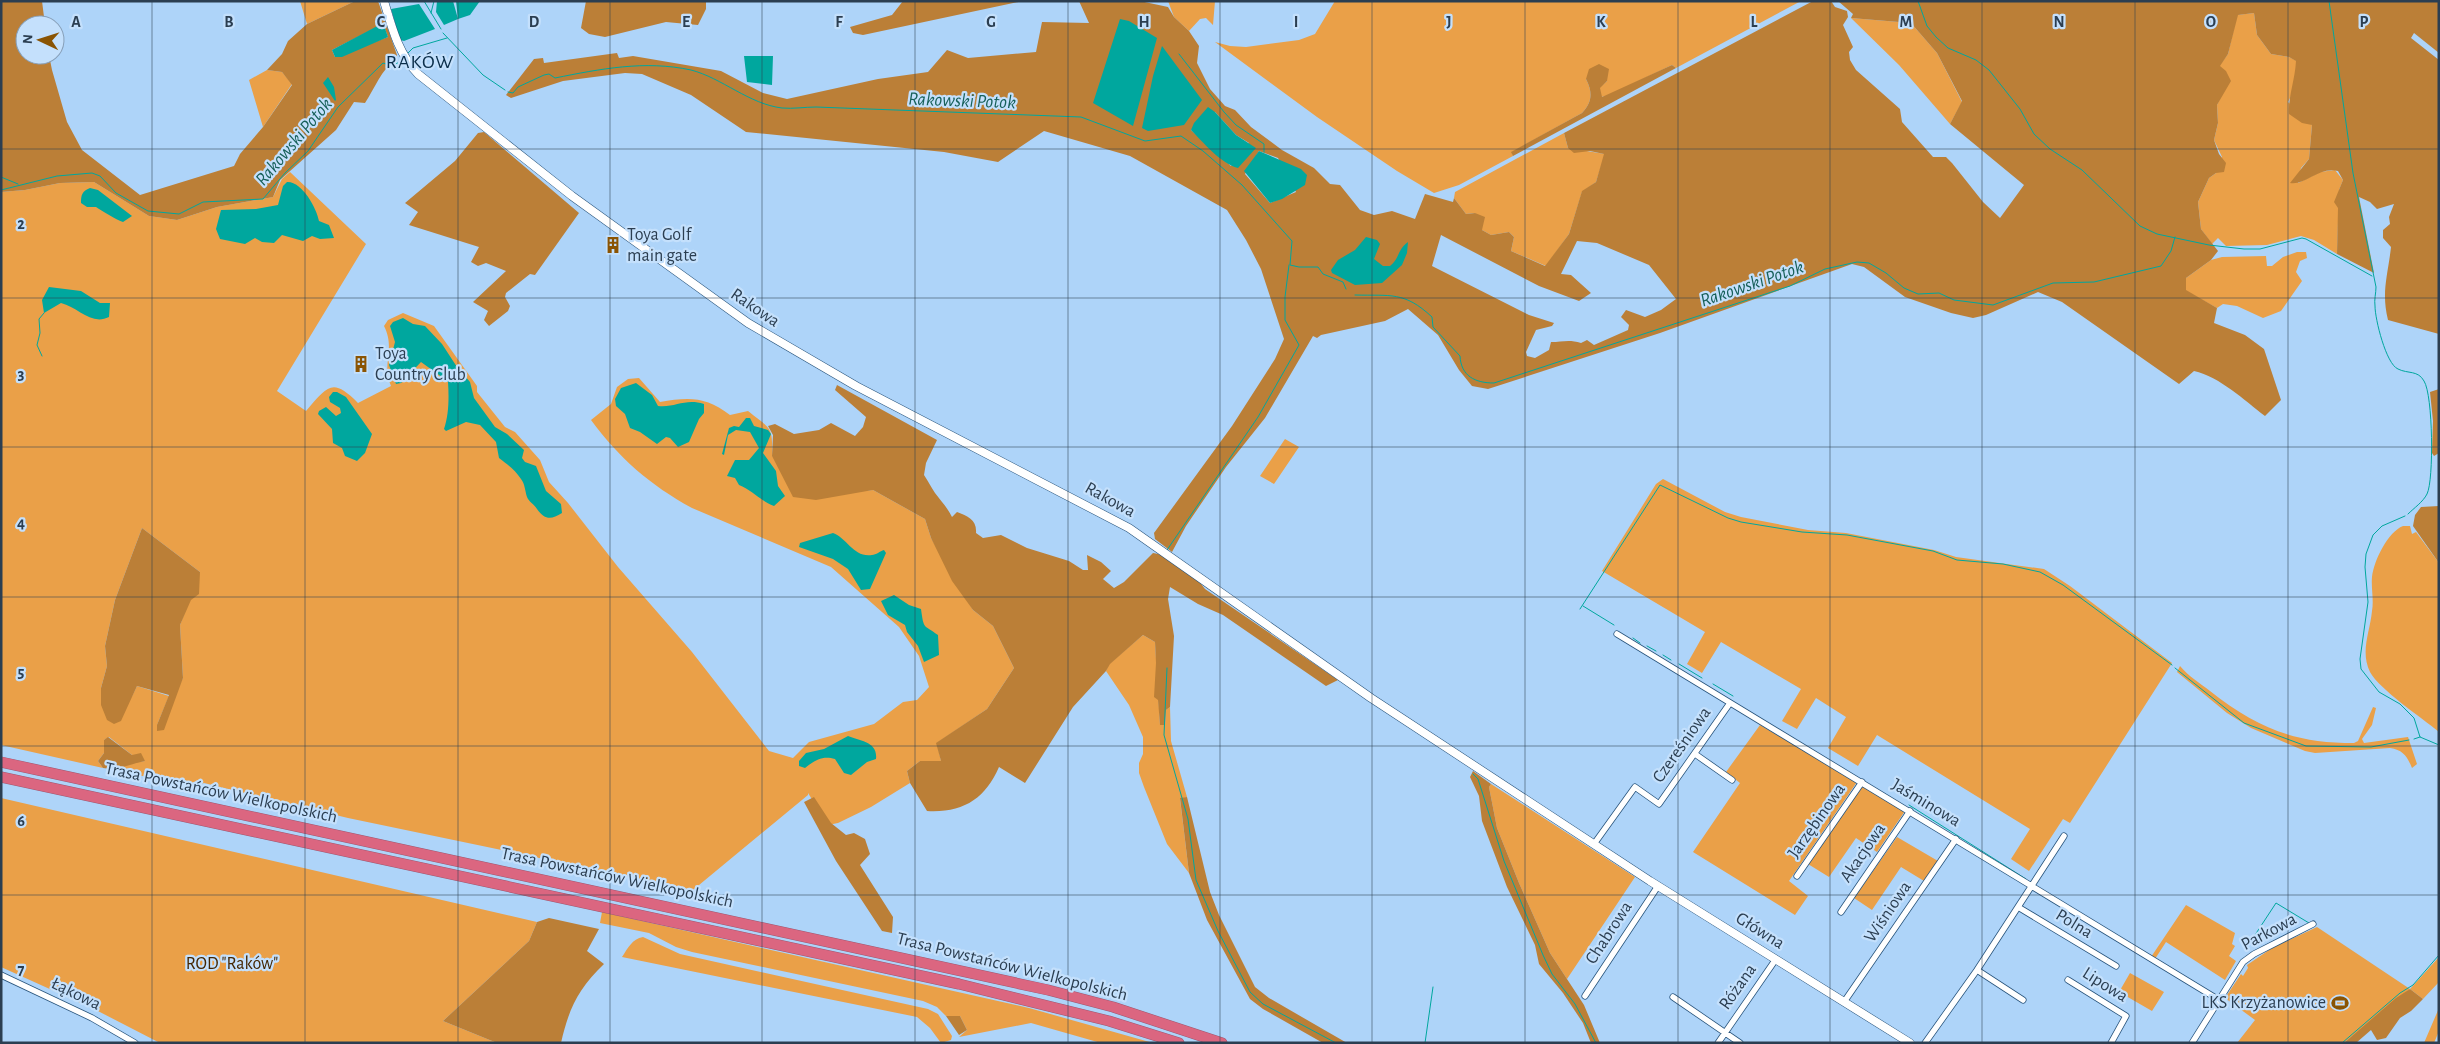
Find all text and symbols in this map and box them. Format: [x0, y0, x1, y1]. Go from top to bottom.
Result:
text: A [71, 14, 81, 30]
text: B [224, 14, 234, 30]
text: C [377, 14, 386, 30]
text: D [529, 14, 540, 30]
text: E [682, 14, 690, 30]
text: F [835, 14, 843, 30]
text: G [986, 14, 996, 30]
text: H [1138, 14, 1150, 30]
text: I [1294, 14, 1298, 30]
text: J [1446, 14, 1452, 30]
text: K [1596, 14, 1606, 30]
text: L [1751, 14, 1758, 30]
text: M [1900, 14, 1912, 30]
text: N [2053, 14, 2065, 30]
text: O [2206, 14, 2216, 30]
text: P [2360, 14, 2369, 30]
north arrow [15, 15, 65, 65]
text: N [21, 34, 35, 45]
district label: RAKÓW [386, 51, 454, 72]
water label: Rakowski Potok [908, 90, 1016, 112]
water label: Rakowski Potok [252, 94, 336, 189]
text: 2 [17, 216, 25, 232]
place label: Toya Golf main gate [627, 226, 697, 265]
building icon: Toya Golf main gate [603, 235, 623, 255]
water label: Rakowski Potok [1698, 257, 1806, 311]
street label: Rakowa [727, 285, 783, 331]
place label: Toya Country Club [375, 345, 466, 384]
building icon: Toya Country Club [351, 354, 371, 374]
text: 3 [18, 366, 25, 382]
street label: Rakowa [1082, 479, 1138, 521]
text: 4 [17, 515, 25, 531]
text: 5 [18, 664, 25, 680]
street label: Czereśniowa [1650, 704, 1714, 786]
street label: Trasa Powstańców Wielkopolskich [103, 760, 339, 826]
street label: Jaśminowa [1888, 775, 1964, 831]
street label: Jarzębinowa [1785, 780, 1849, 862]
text: 6 [17, 813, 25, 829]
street label: Akacjowa [1837, 820, 1889, 886]
street label: Trasa Powstańców Wielkopolskich [499, 845, 735, 911]
street label: Wiśniowa [1861, 878, 1915, 946]
street label: Chabrowa [1582, 898, 1636, 968]
street label: Polna [2052, 906, 2096, 942]
street label: Główna [1732, 909, 1788, 953]
street label: Parkowa [2238, 910, 2300, 954]
street label: Trasa Powstańców Wielkopolskich [895, 930, 1129, 1004]
park label: ROD "Raków" [186, 955, 278, 973]
street label: Różana [1716, 961, 1760, 1013]
text: 7 [18, 962, 25, 978]
street label: Lipowa [2079, 964, 2131, 1006]
street label: Łąkowa [48, 974, 104, 1014]
sports icon: LKS Krzyżanowice [2330, 993, 2350, 1013]
place label: LKS Krzyżanowice [2201, 994, 2326, 1012]

